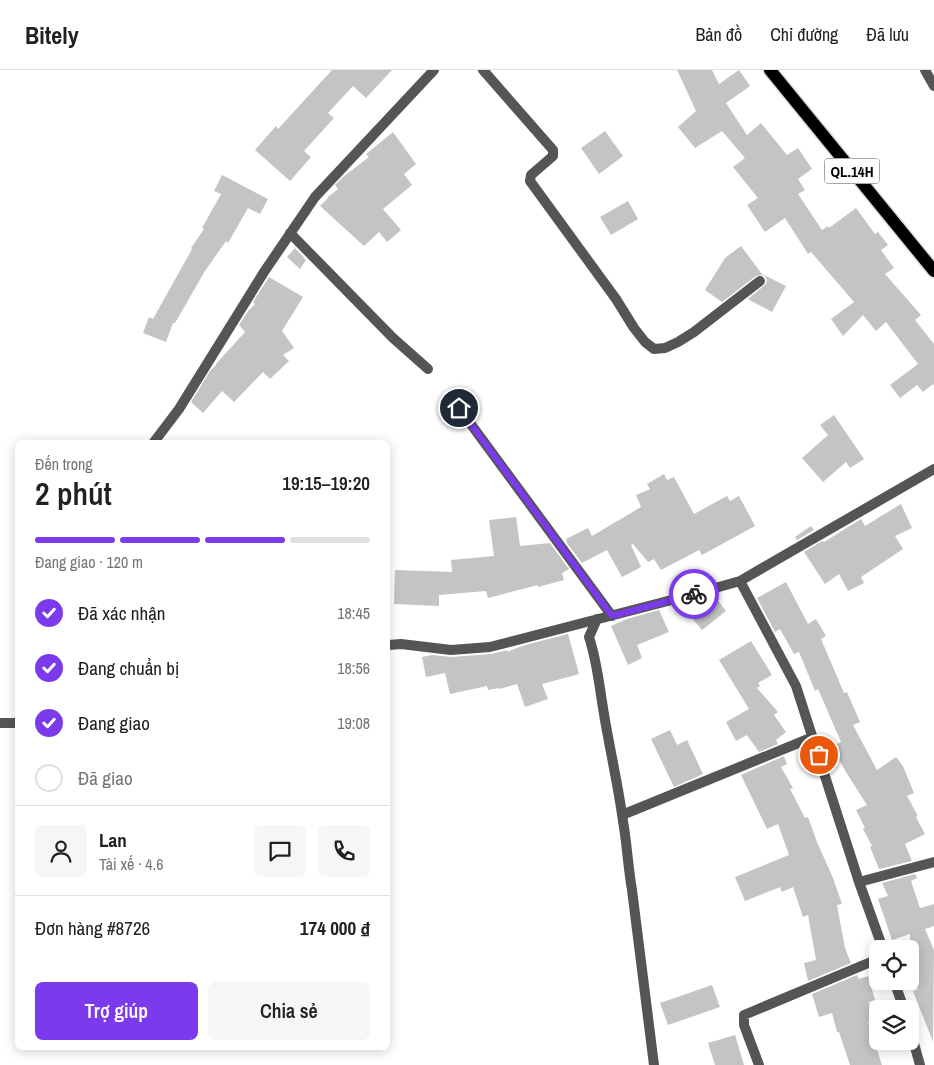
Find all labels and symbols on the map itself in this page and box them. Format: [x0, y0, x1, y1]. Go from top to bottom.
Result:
road number: QL.14H [824, 158, 880, 184]
pin [438, 387, 480, 429]
courier [669, 569, 719, 619]
pin [798, 734, 840, 776]

